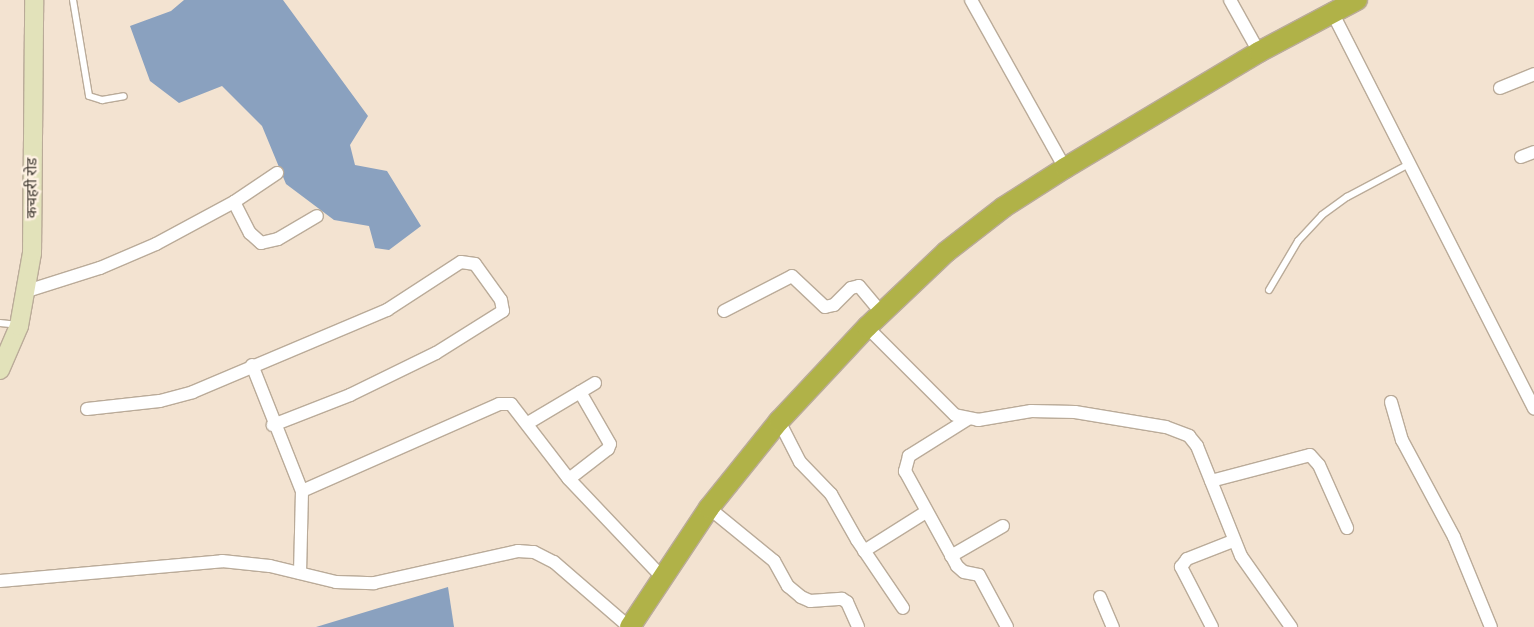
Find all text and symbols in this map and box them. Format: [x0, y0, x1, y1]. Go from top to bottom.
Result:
street label: कचहरी रोड [23, 158, 41, 218]

